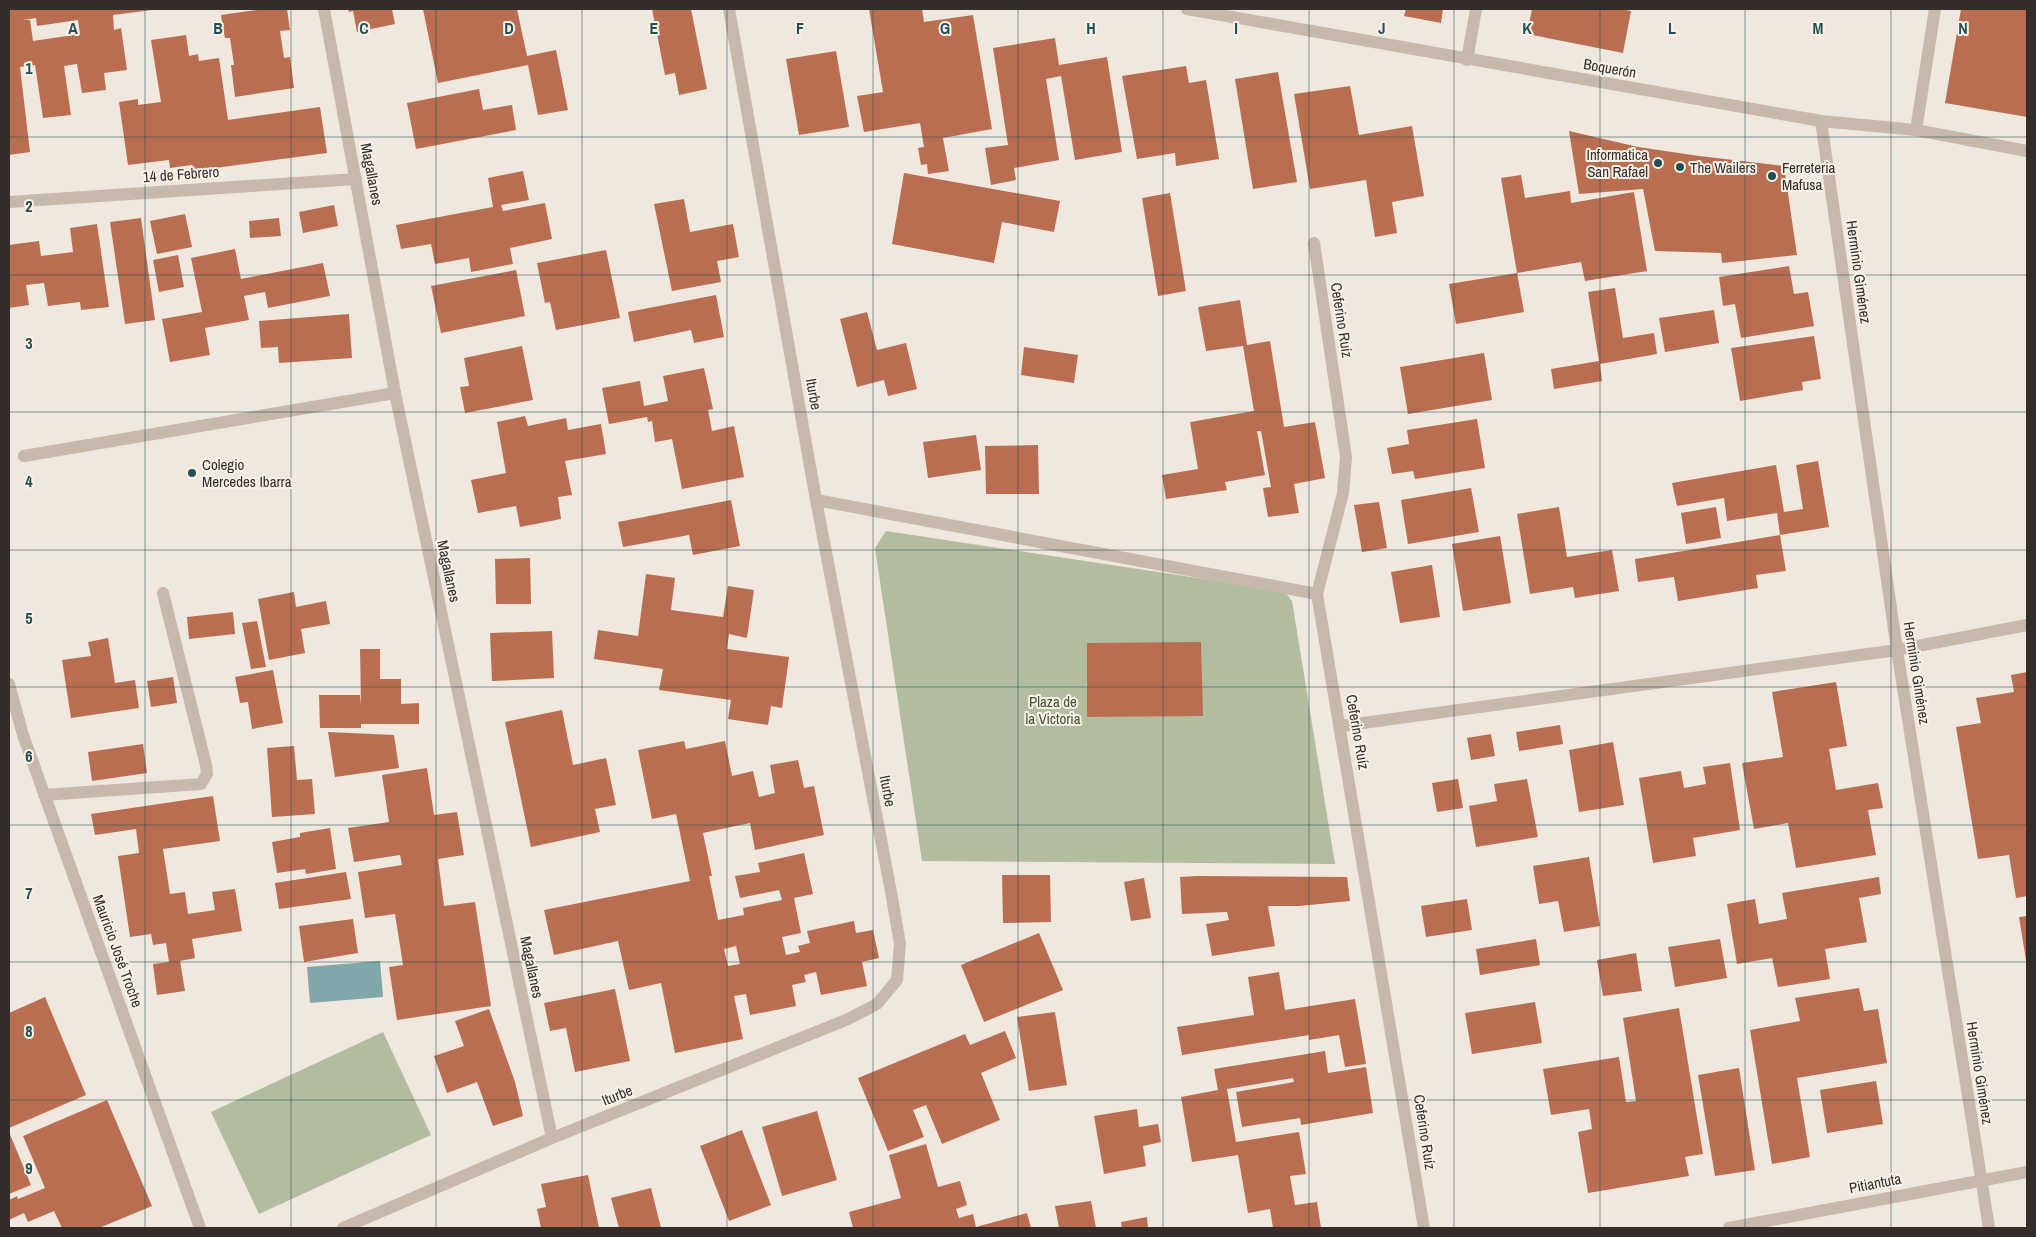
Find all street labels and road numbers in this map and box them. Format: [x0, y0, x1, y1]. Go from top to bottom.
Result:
street label: Boquerón [1582, 53, 1638, 83]
street label: Magallanes [356, 141, 388, 207]
street label: 14 de Febrero [142, 161, 220, 187]
street label: Herminio Giménez [1841, 219, 1877, 325]
street label: Ceferino Ruíz [1326, 281, 1358, 359]
street label: Iturbe [801, 377, 827, 411]
street label: Magallanes [432, 538, 466, 604]
street label: Herminio Giménez [1899, 620, 1935, 726]
street label: Ceferino Ruíz [1341, 693, 1375, 771]
street label: Iturbe [875, 774, 901, 809]
street label: Mauricio José Troche [88, 892, 148, 1010]
street label: Magallanes [515, 934, 549, 1000]
street label: Herminio Giménez [1962, 1020, 1998, 1126]
street label: Iturbe [598, 1079, 636, 1111]
street label: Ceferino Ruíz [1409, 1093, 1441, 1171]
street label: Pitiantuta [1847, 1168, 1903, 1198]

